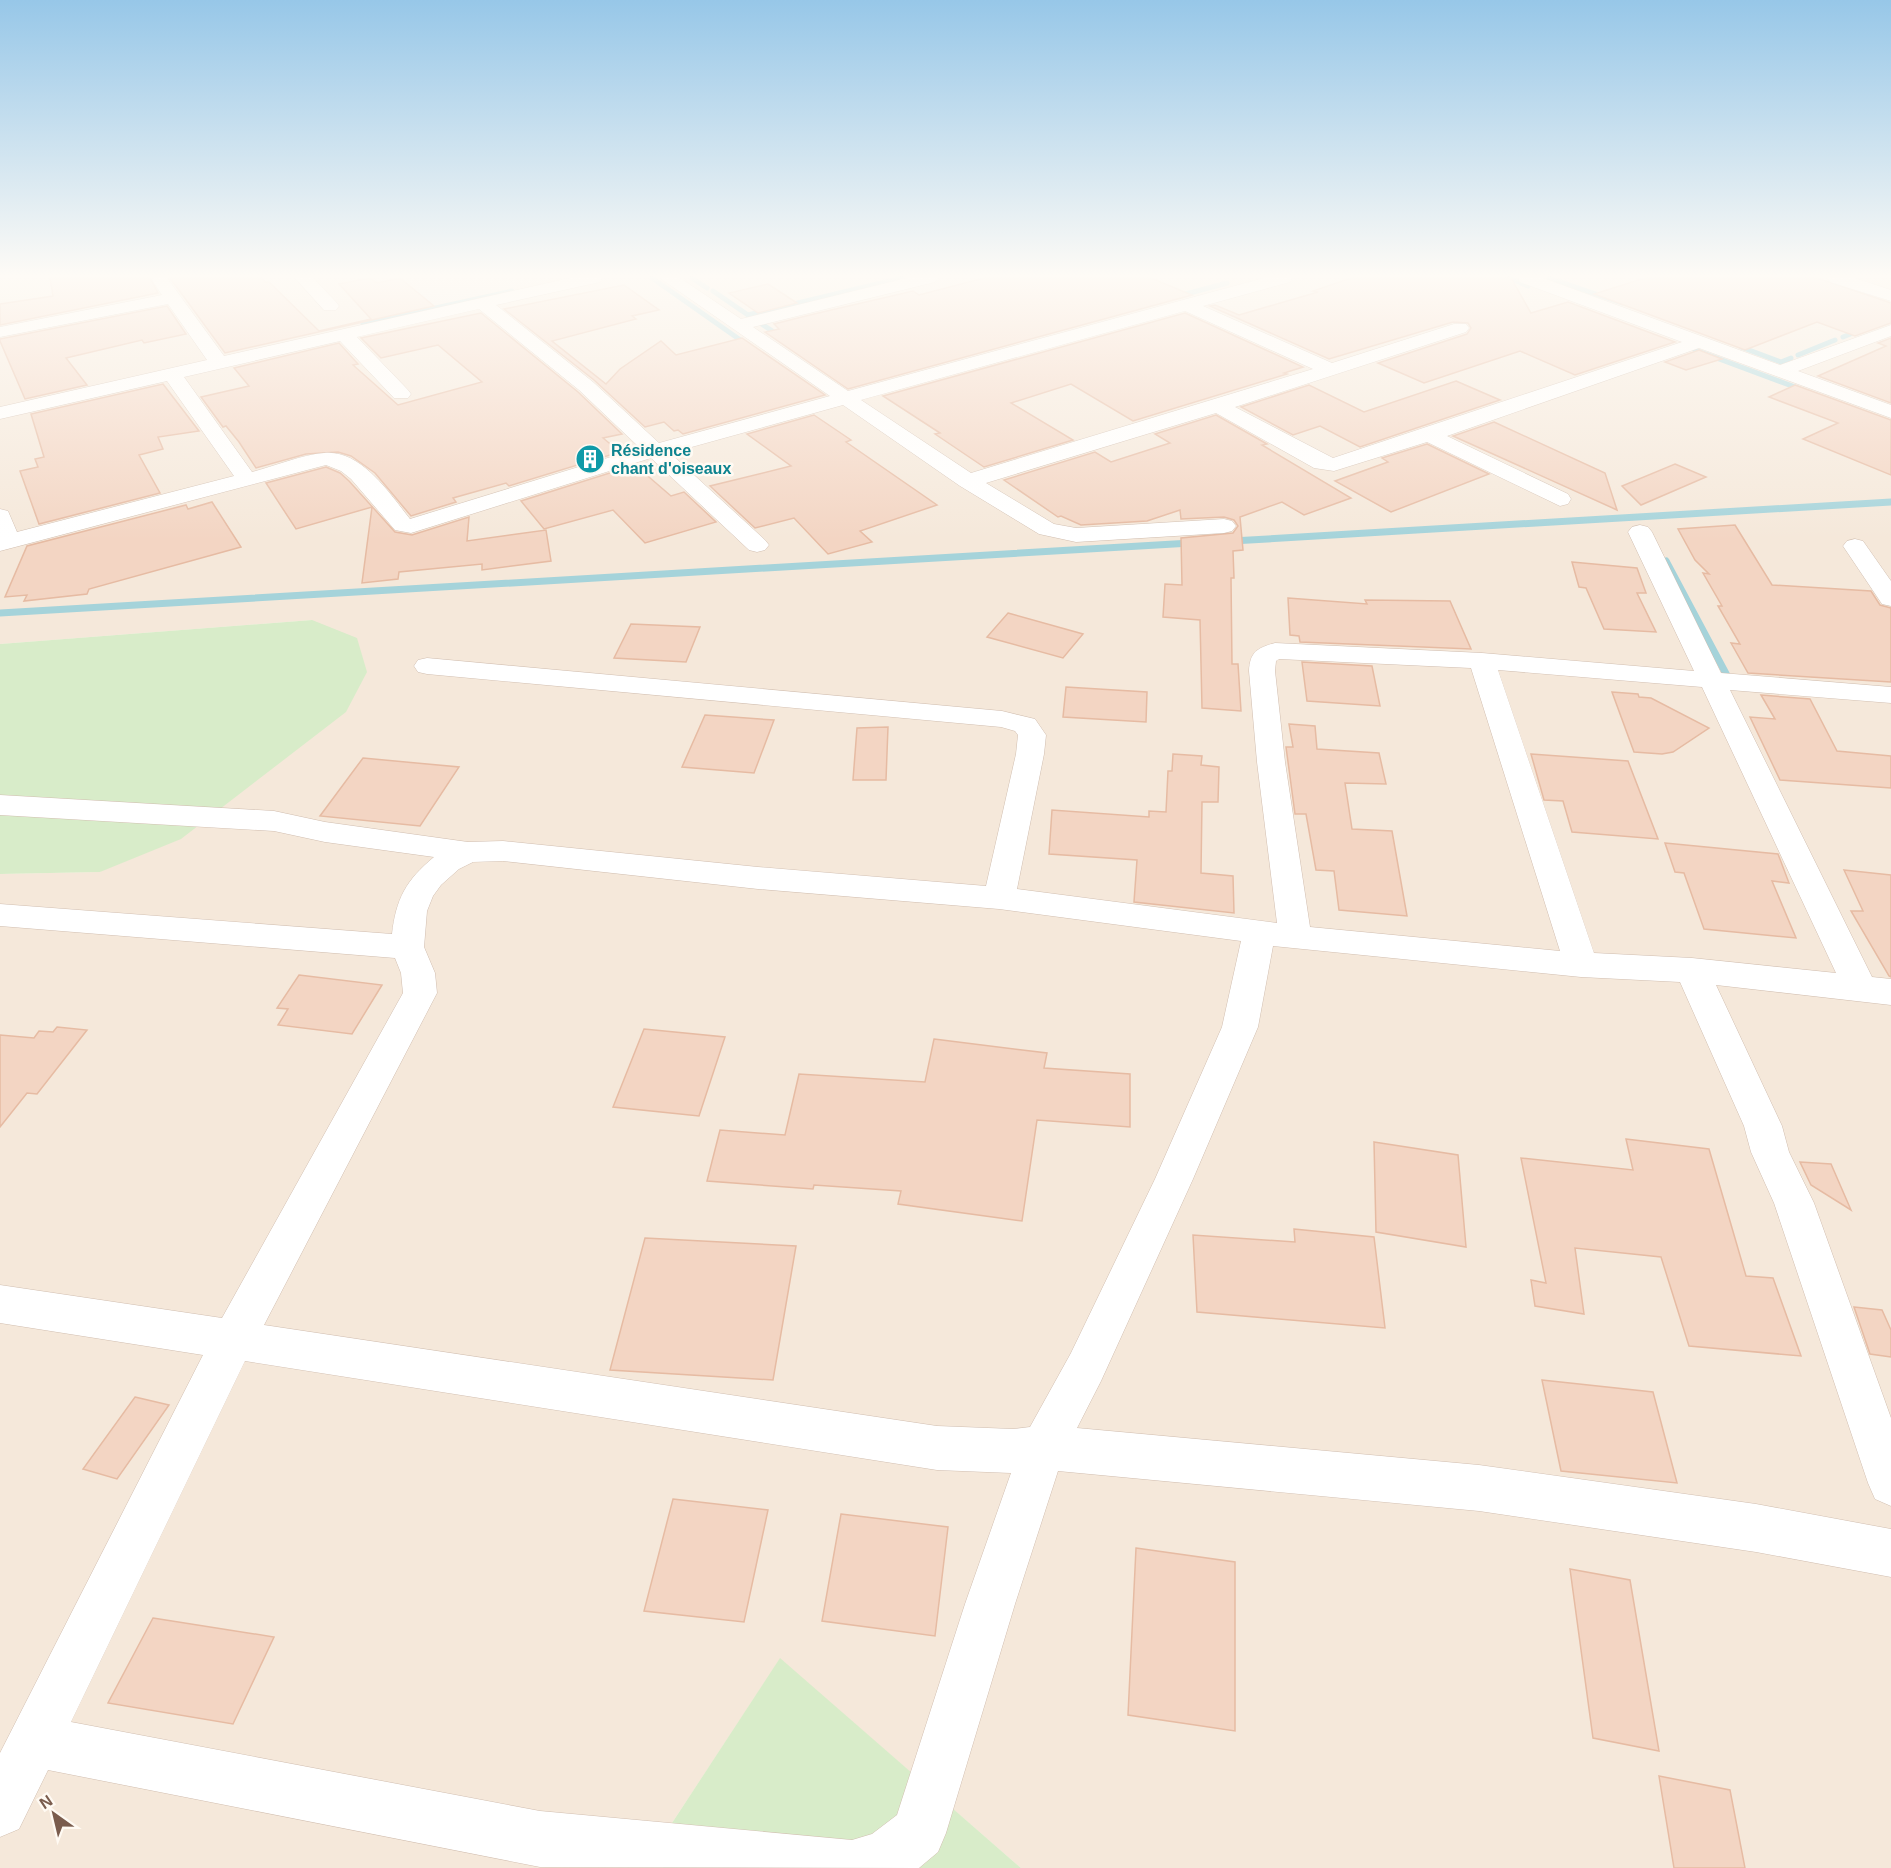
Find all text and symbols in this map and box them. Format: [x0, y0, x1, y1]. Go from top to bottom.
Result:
place label: Résidence chant d'oiseaux [611, 442, 731, 477]
building icon: Résidence chant d'oiseaux [574, 443, 606, 475]
north arrow [24, 1784, 84, 1844]
text: N [36, 1792, 55, 1812]

